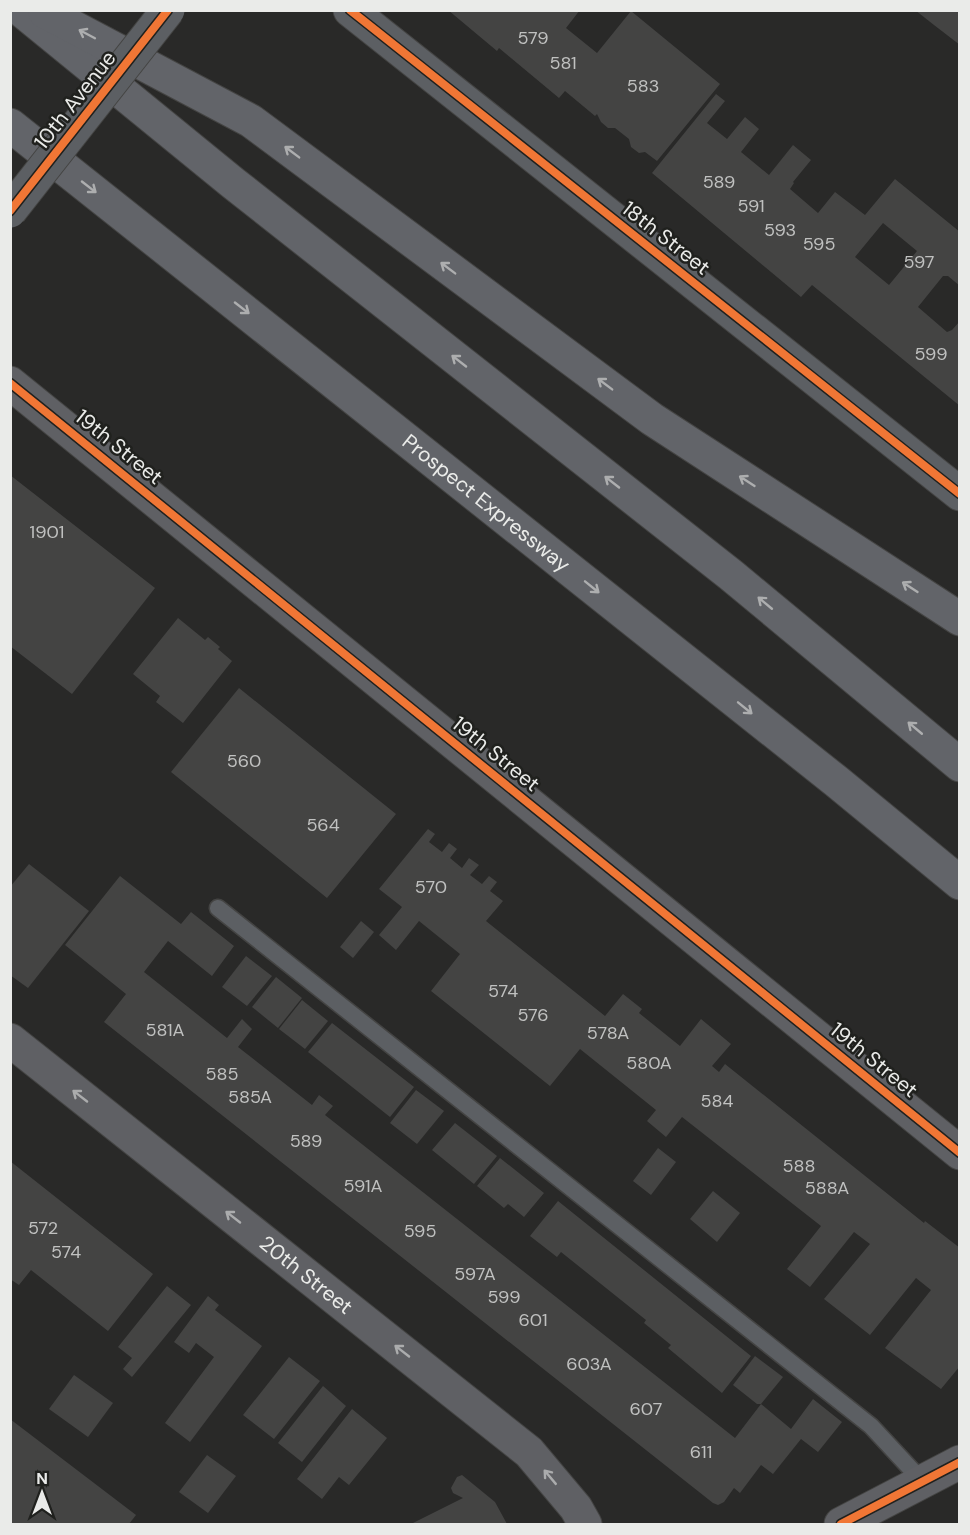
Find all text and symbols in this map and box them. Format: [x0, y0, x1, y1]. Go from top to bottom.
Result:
house number: 579 [517, 26, 549, 50]
one-way arrow [78, 28, 96, 39]
street label: 10th Avenue [28, 45, 122, 155]
house number: 581 [549, 51, 577, 75]
house number: 583 [627, 74, 659, 98]
one-way arrow [284, 145, 300, 158]
house number: 589 [703, 170, 735, 194]
one-way arrow [81, 181, 97, 194]
house number: 591 [737, 194, 765, 218]
street label: 18th Street [616, 195, 716, 281]
house number: 593 [764, 218, 796, 242]
house number: 595 [803, 232, 835, 256]
house number: 597 [904, 250, 934, 274]
one-way arrow [441, 262, 457, 274]
one-way arrow [234, 302, 250, 315]
house number: 599 [914, 342, 948, 366]
one-way arrow [451, 355, 467, 368]
one-way arrow [597, 378, 613, 390]
street label: 19th Street [69, 403, 169, 491]
street label: Prospect Expressway [396, 428, 576, 579]
one-way arrow [739, 474, 756, 486]
one-way arrow [604, 475, 620, 488]
house number: 1901 [30, 520, 64, 544]
one-way arrow [584, 580, 600, 593]
one-way arrow [903, 581, 919, 593]
one-way arrow [757, 597, 773, 610]
one-way arrow [736, 702, 752, 715]
street label: 19th Street [446, 710, 546, 798]
one-way arrow [907, 722, 923, 735]
house number: 560 [227, 749, 261, 773]
house number: 564 [306, 813, 340, 837]
house number: 570 [415, 875, 447, 899]
house number: 574 [488, 979, 518, 1003]
house number: 576 [517, 1003, 549, 1027]
street label: 19th Street [824, 1016, 924, 1104]
house number: 581A [145, 1018, 185, 1042]
house number: 578A [587, 1021, 629, 1045]
house number: 580A [626, 1051, 672, 1075]
house number: 585 [206, 1062, 238, 1086]
house number: 585A [228, 1085, 272, 1109]
one-way arrow [73, 1089, 89, 1102]
house number: 584 [701, 1089, 733, 1113]
house number: 589 [290, 1129, 322, 1153]
house number: 588 [783, 1154, 815, 1178]
house number: 591A [343, 1174, 383, 1198]
house number: 588A [805, 1176, 849, 1200]
one-way arrow [225, 1211, 241, 1224]
house number: 572 [28, 1216, 58, 1240]
house number: 595 [404, 1219, 436, 1243]
street label: 20th Street [254, 1229, 359, 1321]
house number: 574 [51, 1240, 81, 1264]
house number: 597A [454, 1262, 496, 1286]
house number: 599 [487, 1285, 521, 1309]
house number: 601 [518, 1308, 548, 1332]
one-way arrow [395, 1345, 411, 1358]
house number: 603A [566, 1352, 612, 1376]
house number: 607 [630, 1397, 662, 1421]
house number: 611 [690, 1440, 712, 1464]
north arrow [12, 1463, 72, 1523]
text: N [36, 1468, 48, 1489]
one-way arrow [544, 1470, 557, 1486]

